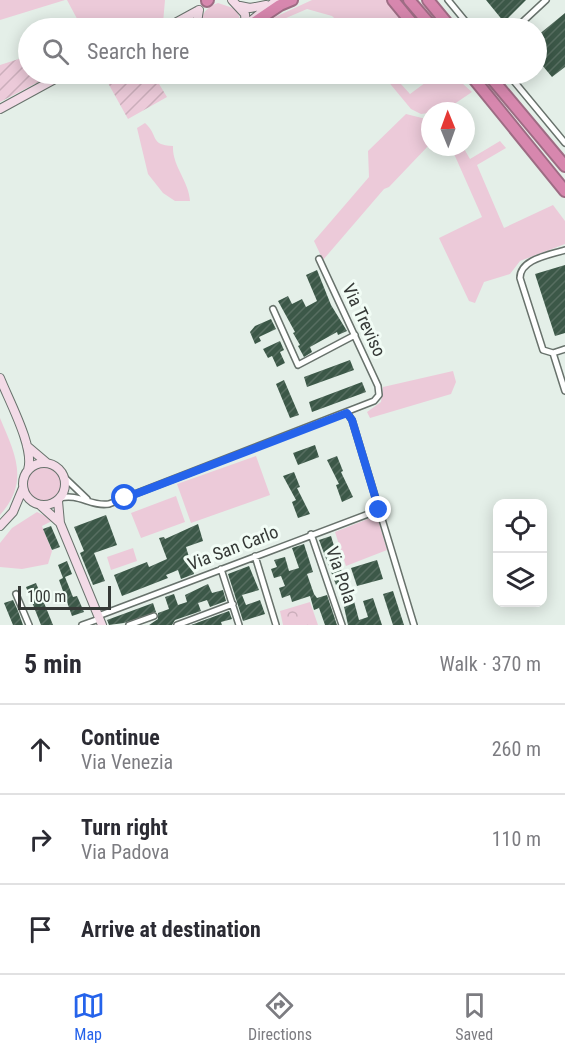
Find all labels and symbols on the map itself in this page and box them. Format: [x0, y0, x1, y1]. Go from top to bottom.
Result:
north arrow [421, 102, 475, 156]
street label: Via Treviso [338, 280, 390, 360]
route start [111, 484, 137, 510]
route end [365, 496, 391, 522]
street label: Via San Carlo [185, 521, 281, 574]
street label: Via Pola [322, 544, 361, 606]
scale bar [18, 583, 111, 610]

